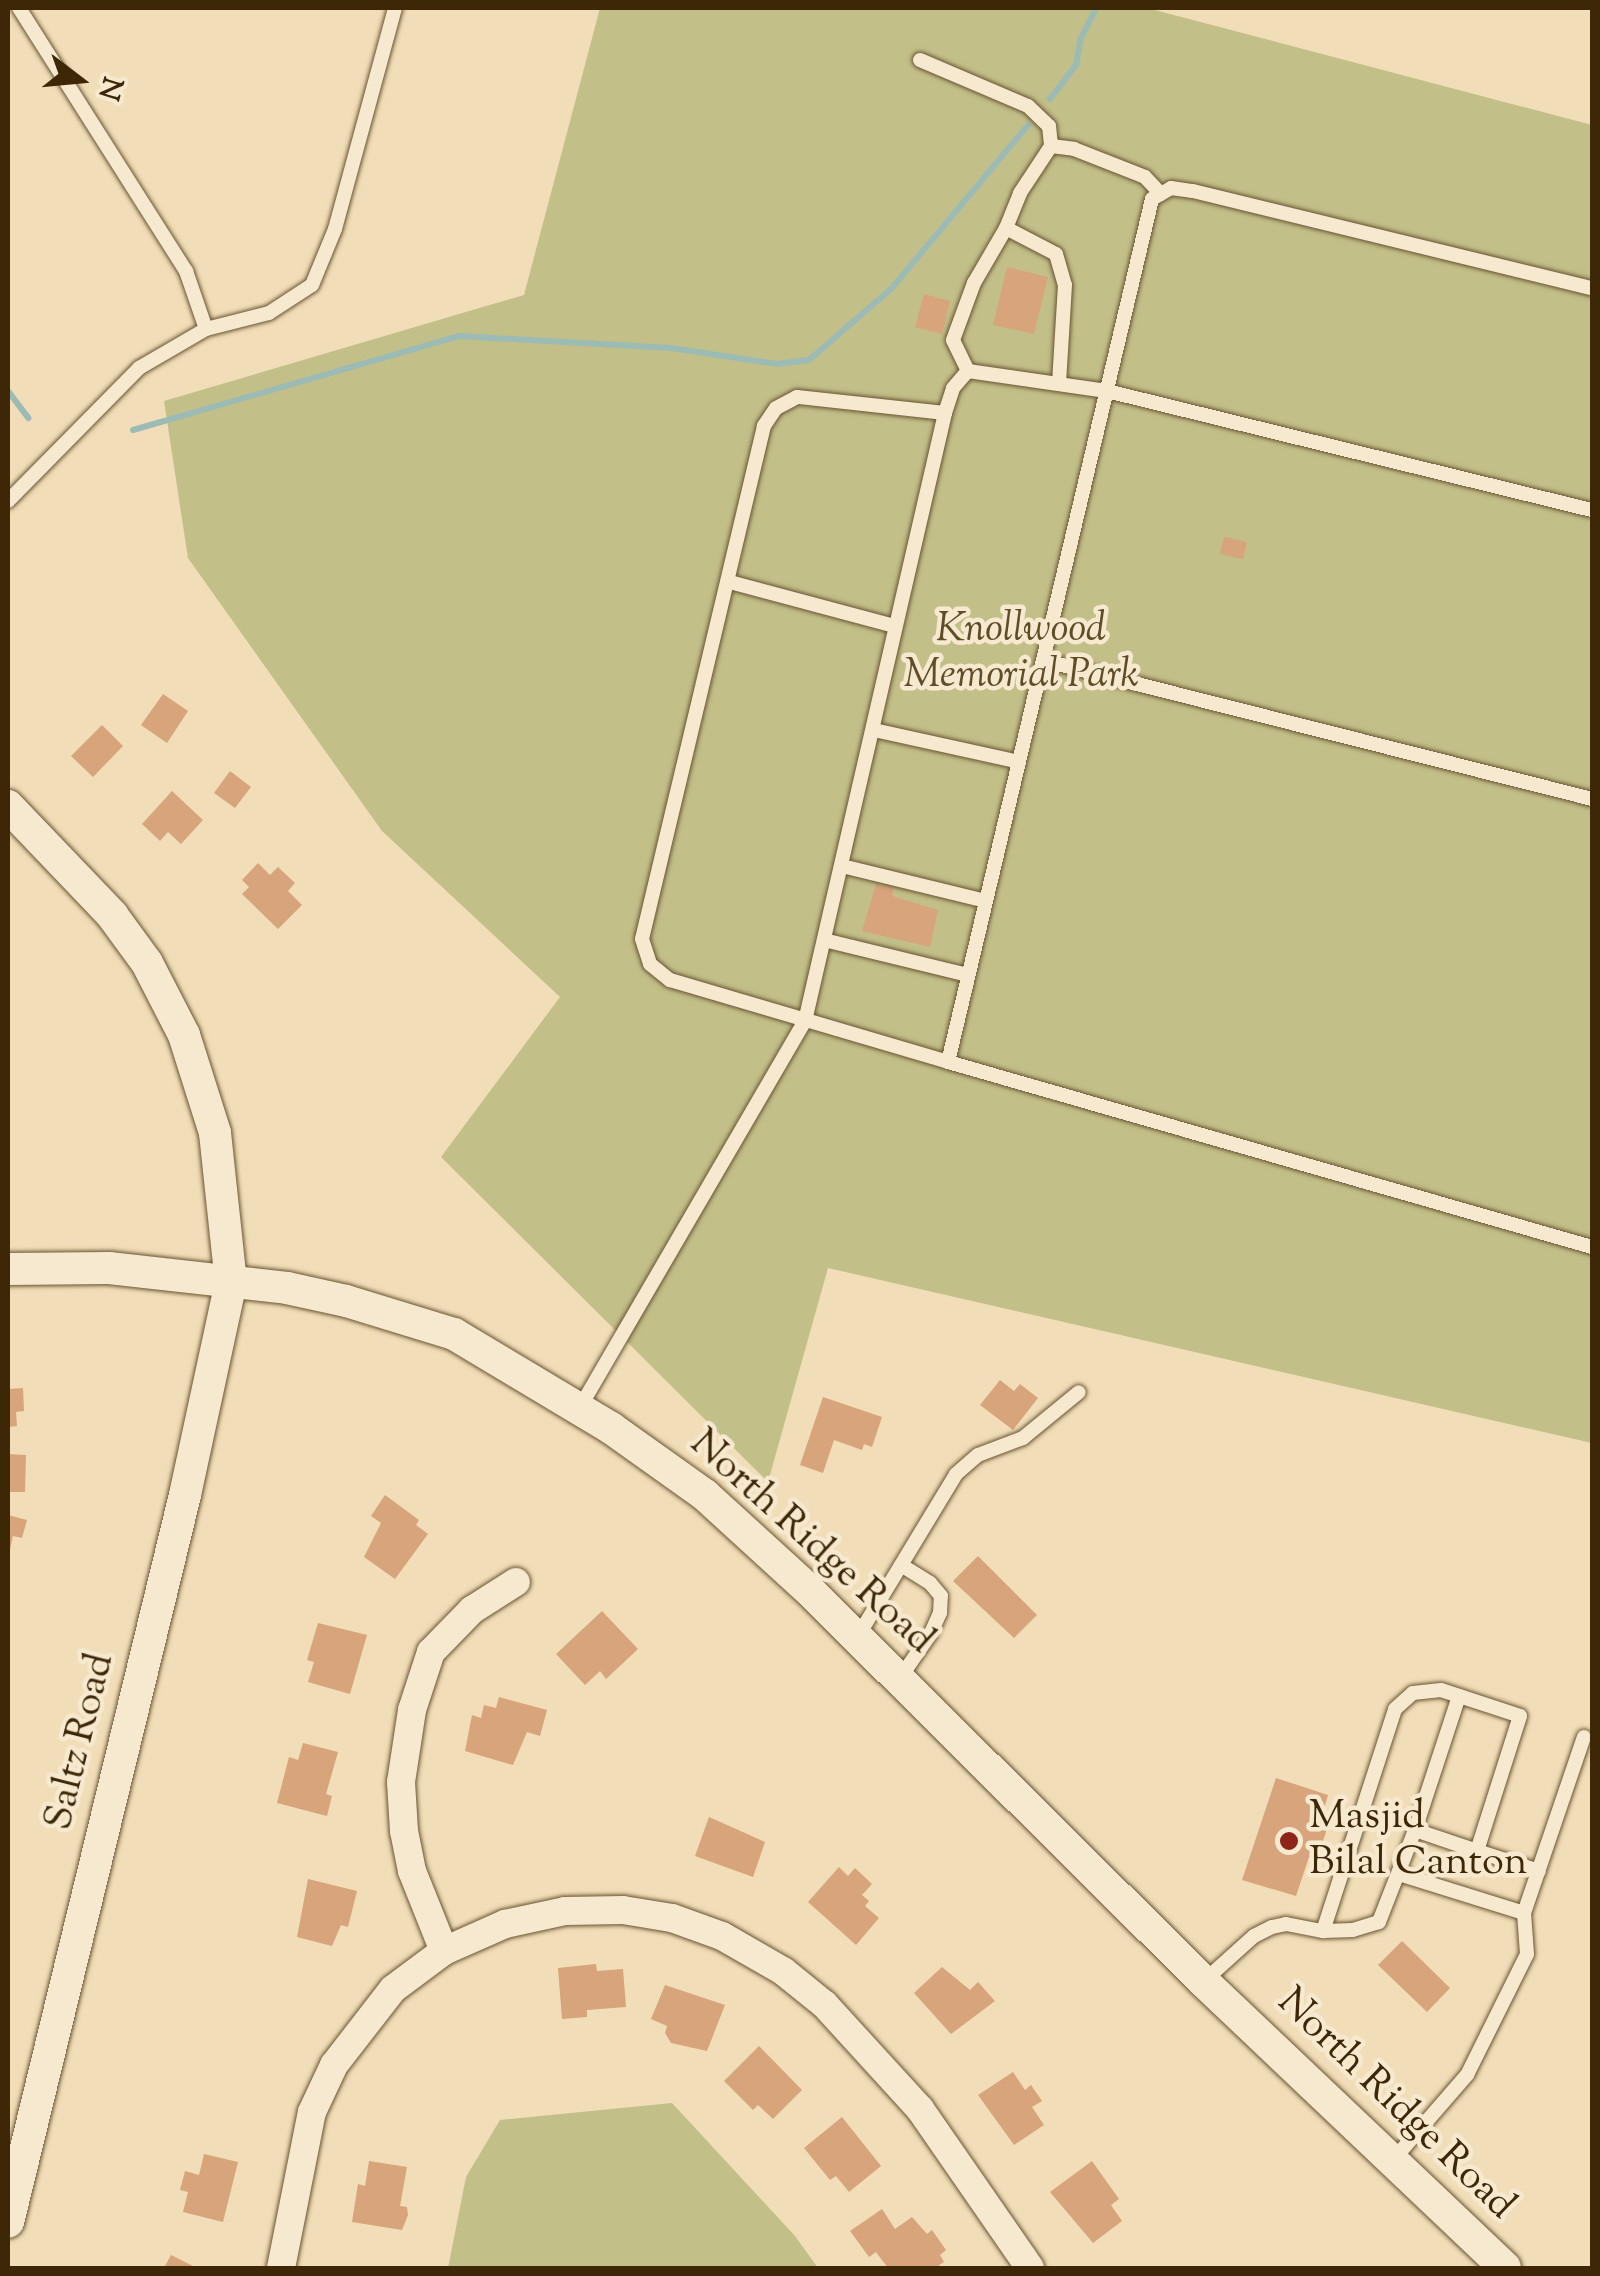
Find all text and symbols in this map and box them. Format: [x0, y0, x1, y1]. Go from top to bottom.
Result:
north arrow [30, 30, 130, 130]
text: N [87, 72, 131, 105]
park label: Knollwood Memorial Park [903, 607, 1139, 701]
street label: North Ridge Road [679, 1421, 943, 1665]
street label: Saltz Road [36, 1649, 126, 1835]
place label: Masjid Bilal Canton [1309, 1794, 1527, 1888]
marker: Masjid Bilal Canton [1278, 1830, 1300, 1852]
street label: North Ridge Road [1266, 1979, 1524, 2231]

